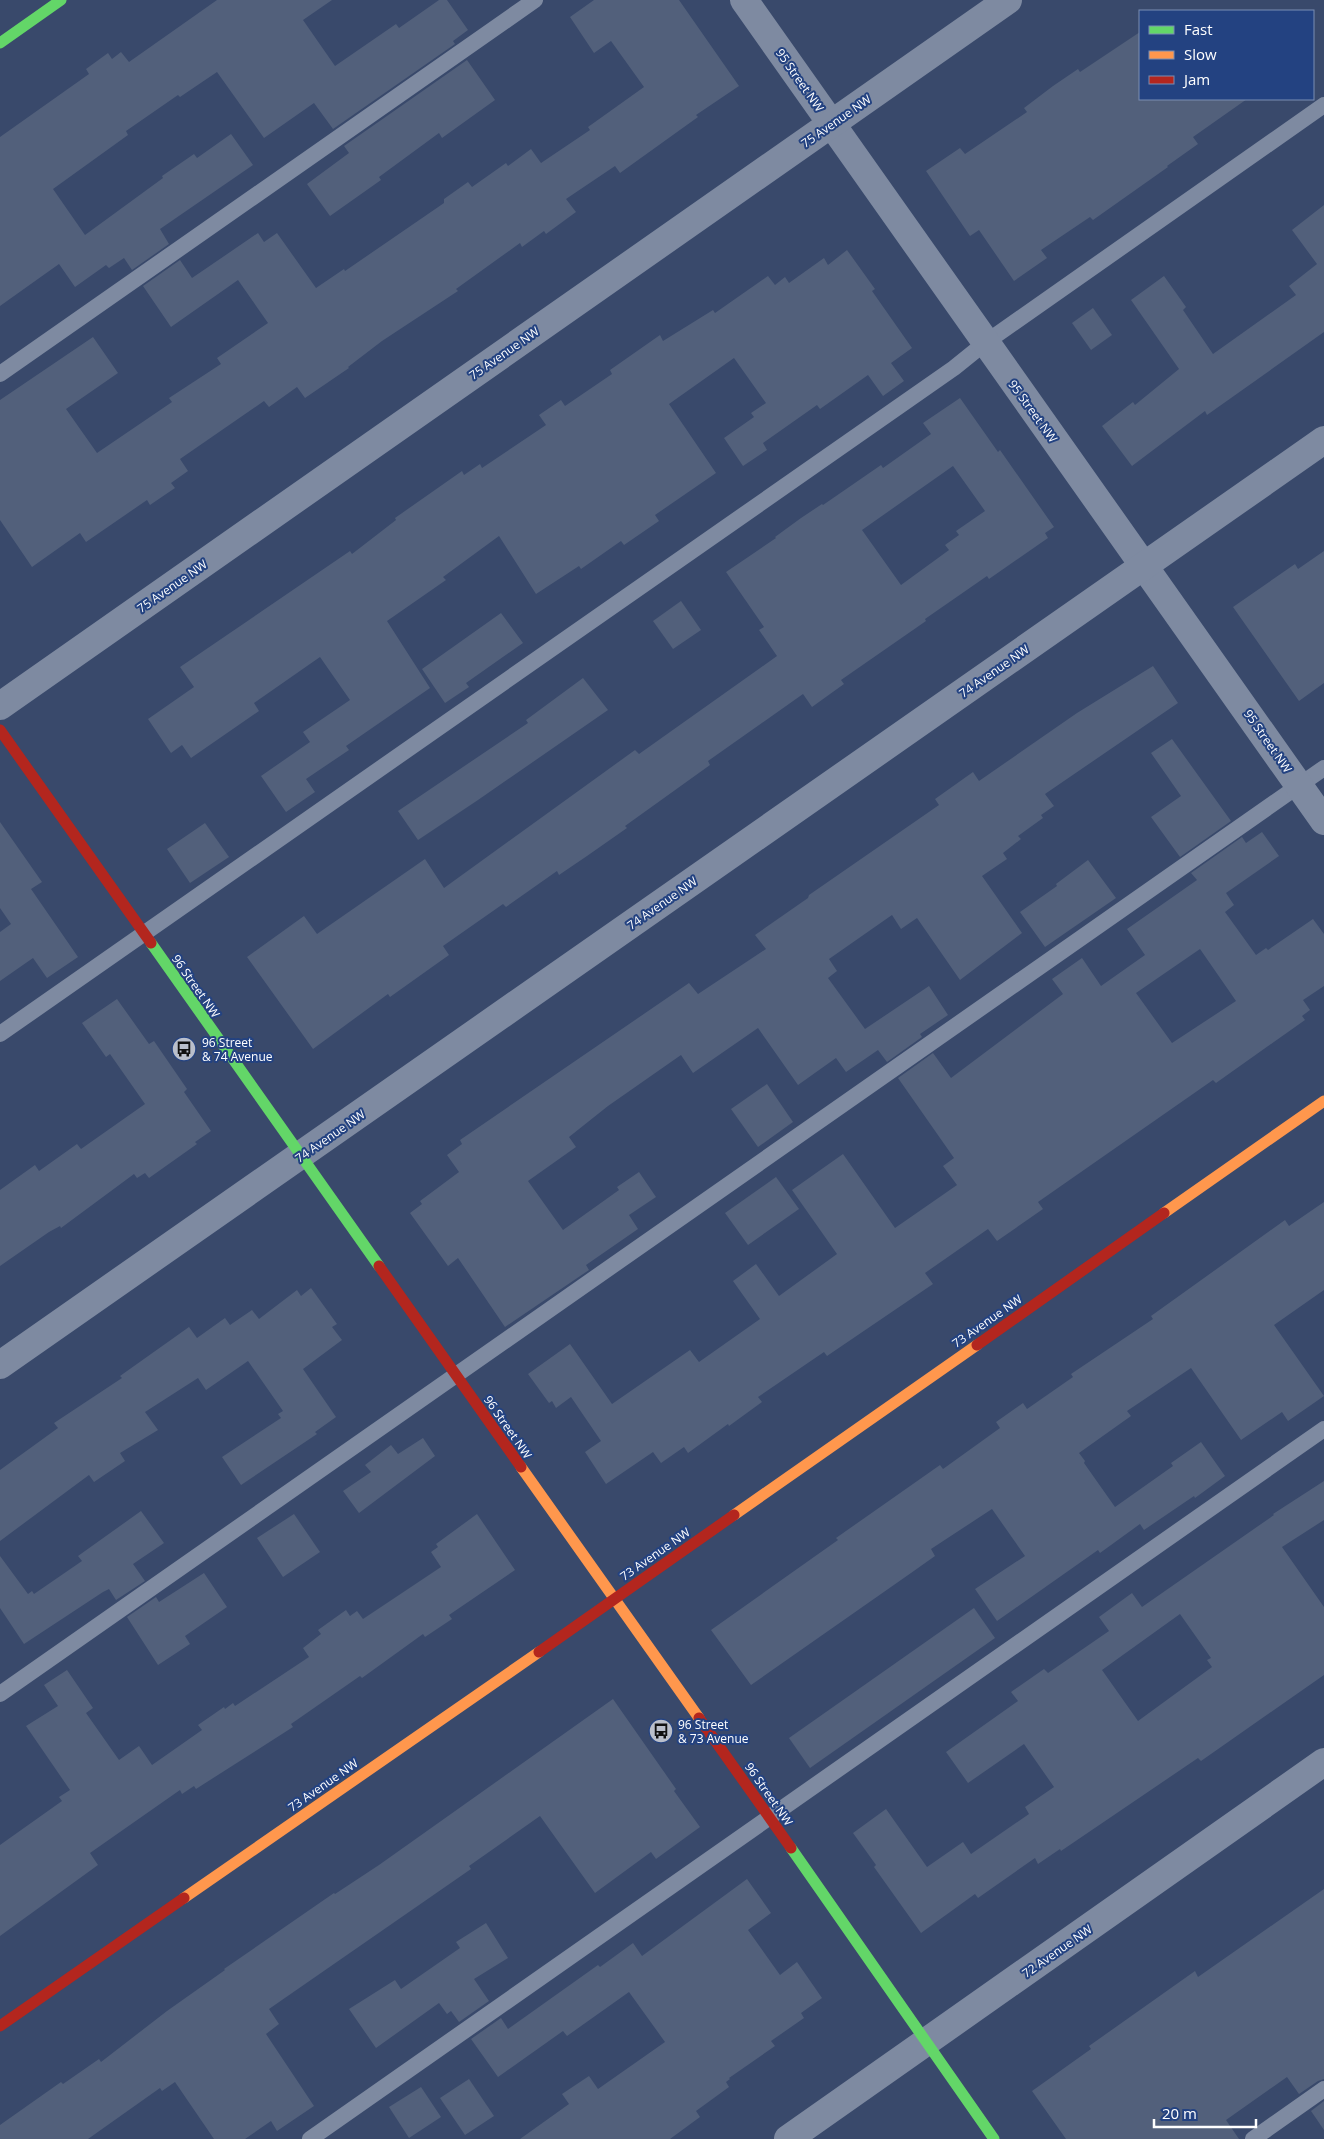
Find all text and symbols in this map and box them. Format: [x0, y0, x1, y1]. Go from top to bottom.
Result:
legend [1139, 10, 1314, 100]
text: Fast [1184, 19, 1213, 39]
text: Slow [1184, 44, 1217, 64]
street label: 95 Street NW [772, 45, 828, 115]
text: Jam [1182, 69, 1210, 89]
street label: 75 Avenue NW [798, 91, 874, 151]
street label: 75 Avenue NW [466, 323, 542, 383]
street label: 95 Street NW [1004, 376, 1062, 446]
street label: 75 Avenue NW [134, 556, 210, 616]
street label: 74 Avenue NW [956, 641, 1032, 701]
street label: 95 Street NW [1240, 706, 1296, 776]
street label: 74 Avenue NW [624, 873, 700, 933]
street label: 96 Street NW [168, 951, 224, 1021]
place label: 96 Street & 74 Avenue [202, 1034, 273, 1065]
bus stop icon: 96 Street & 74 Avenue [171, 1036, 197, 1062]
street label: 74 Avenue NW [292, 1106, 368, 1166]
street label: 73 Avenue NW [949, 1291, 1025, 1351]
street label: 96 Street NW [480, 1392, 536, 1462]
street label: 73 Avenue NW [617, 1524, 693, 1584]
place label: 96 Street & 73 Avenue [678, 1716, 749, 1747]
bus stop icon: 96 Street & 73 Avenue [648, 1718, 674, 1744]
street label: 73 Avenue NW [285, 1755, 361, 1815]
street label: 96 Street NW [741, 1759, 797, 1829]
street label: 72 Avenue NW [1019, 1921, 1095, 1981]
scale bar [1154, 2096, 1256, 2128]
text: 20 m [1162, 2103, 1197, 2123]

